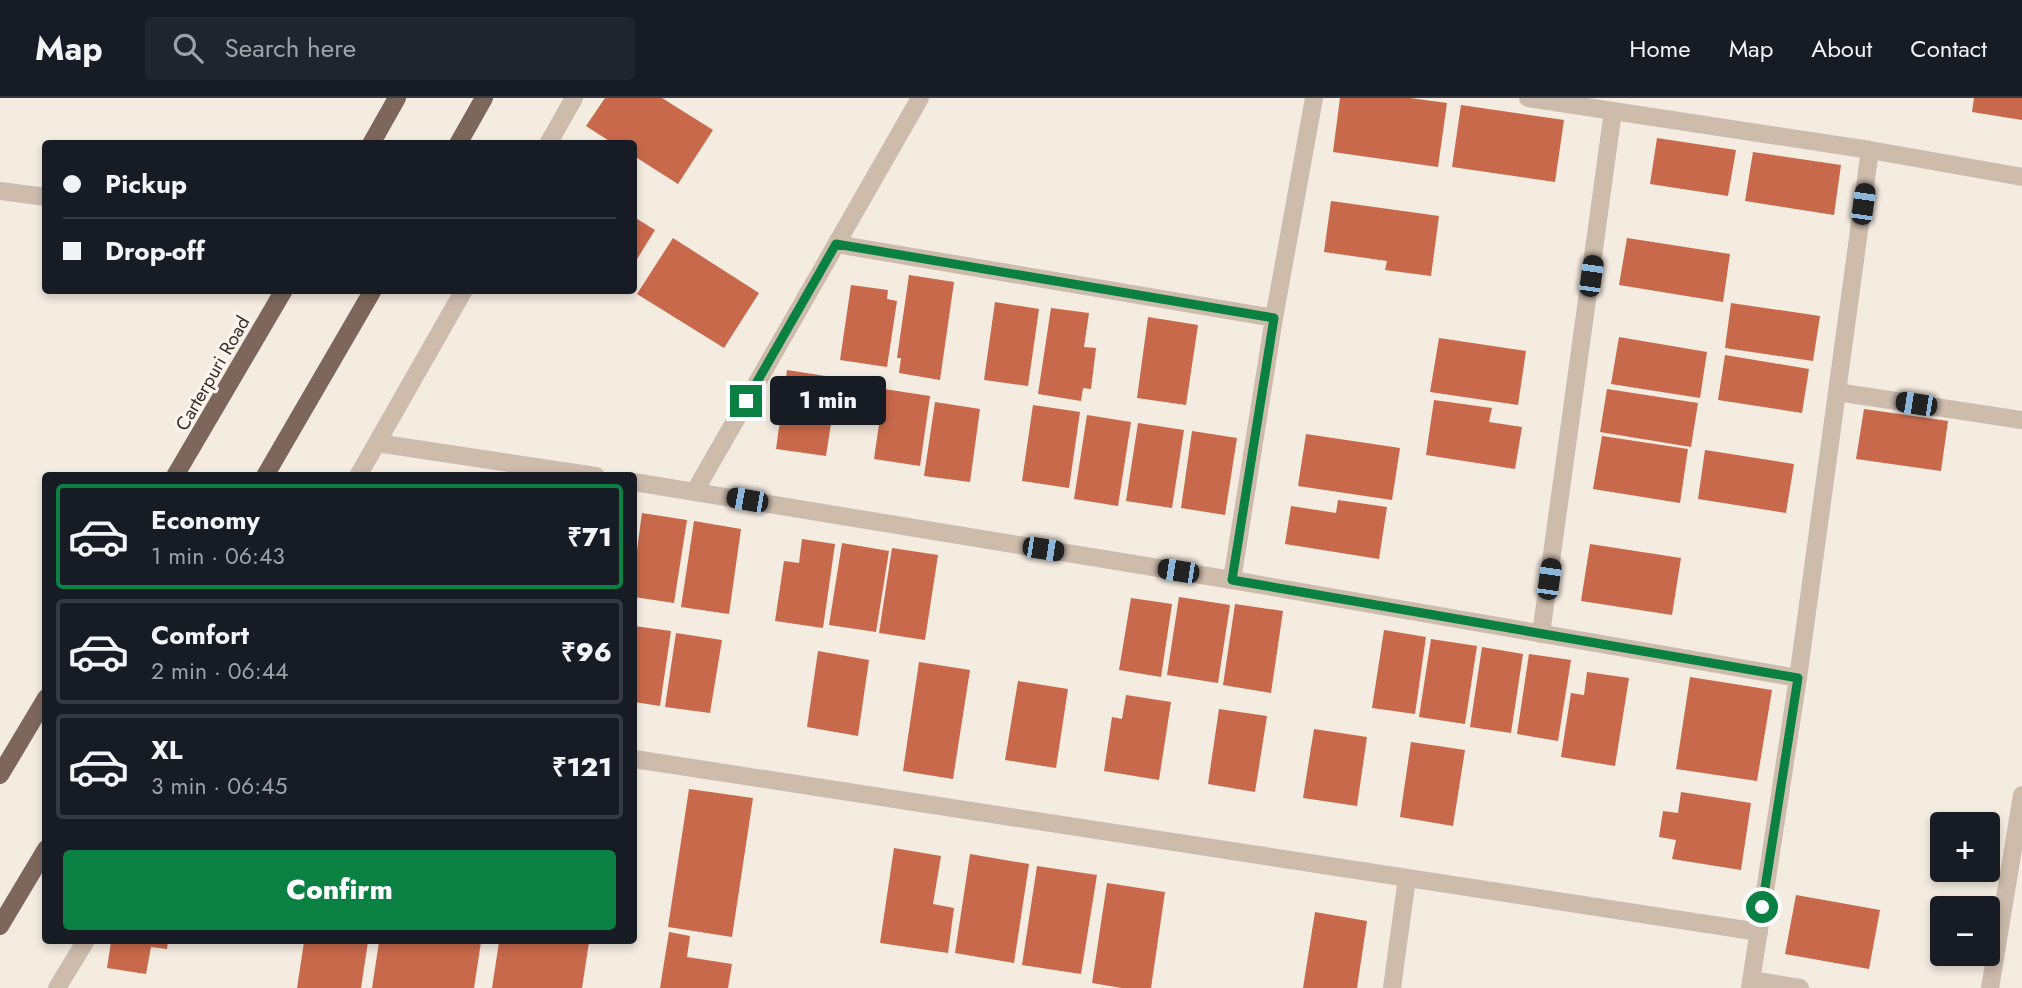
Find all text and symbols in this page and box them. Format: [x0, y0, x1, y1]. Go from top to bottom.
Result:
search box [145, 17, 635, 80]
text: Map [35, 25, 103, 72]
icon: search [169, 29, 207, 67]
text: Search here [225, 29, 356, 67]
text: Home [1629, 31, 1691, 66]
text: Map [1729, 31, 1773, 66]
text: About [1811, 31, 1872, 66]
text: Contact [1910, 31, 1987, 66]
text: Pickup [105, 165, 187, 203]
car [1850, 182, 1877, 226]
text: Drop-off [105, 232, 205, 270]
car [1578, 254, 1605, 298]
street label: Carterpuri Road [169, 311, 256, 436]
callout: 1 min [770, 376, 886, 426]
text: 1 min [799, 383, 857, 417]
route end [730, 385, 762, 417]
car [1894, 390, 1939, 418]
car [725, 486, 770, 514]
text: Economy [151, 501, 260, 539]
icon: car [67, 505, 130, 568]
text: ₹71 [567, 518, 612, 556]
car [1021, 535, 1066, 563]
text: 1 min · 06:43 [151, 539, 285, 573]
car [1156, 557, 1201, 585]
car [1536, 557, 1563, 601]
text: Comfort [151, 616, 249, 654]
icon: car [67, 620, 130, 683]
text: ₹96 [561, 633, 612, 671]
text: 2 min · 06:44 [151, 654, 288, 688]
text: XL [151, 731, 183, 769]
icon: car [67, 735, 130, 798]
text: ₹121 [552, 748, 612, 786]
text: 3 min · 06:45 [151, 769, 287, 803]
map controls [1930, 812, 2000, 966]
button: + [1930, 812, 2000, 882]
button: Confirm [63, 850, 616, 930]
route start [1746, 891, 1778, 923]
button: − [1930, 896, 2000, 966]

